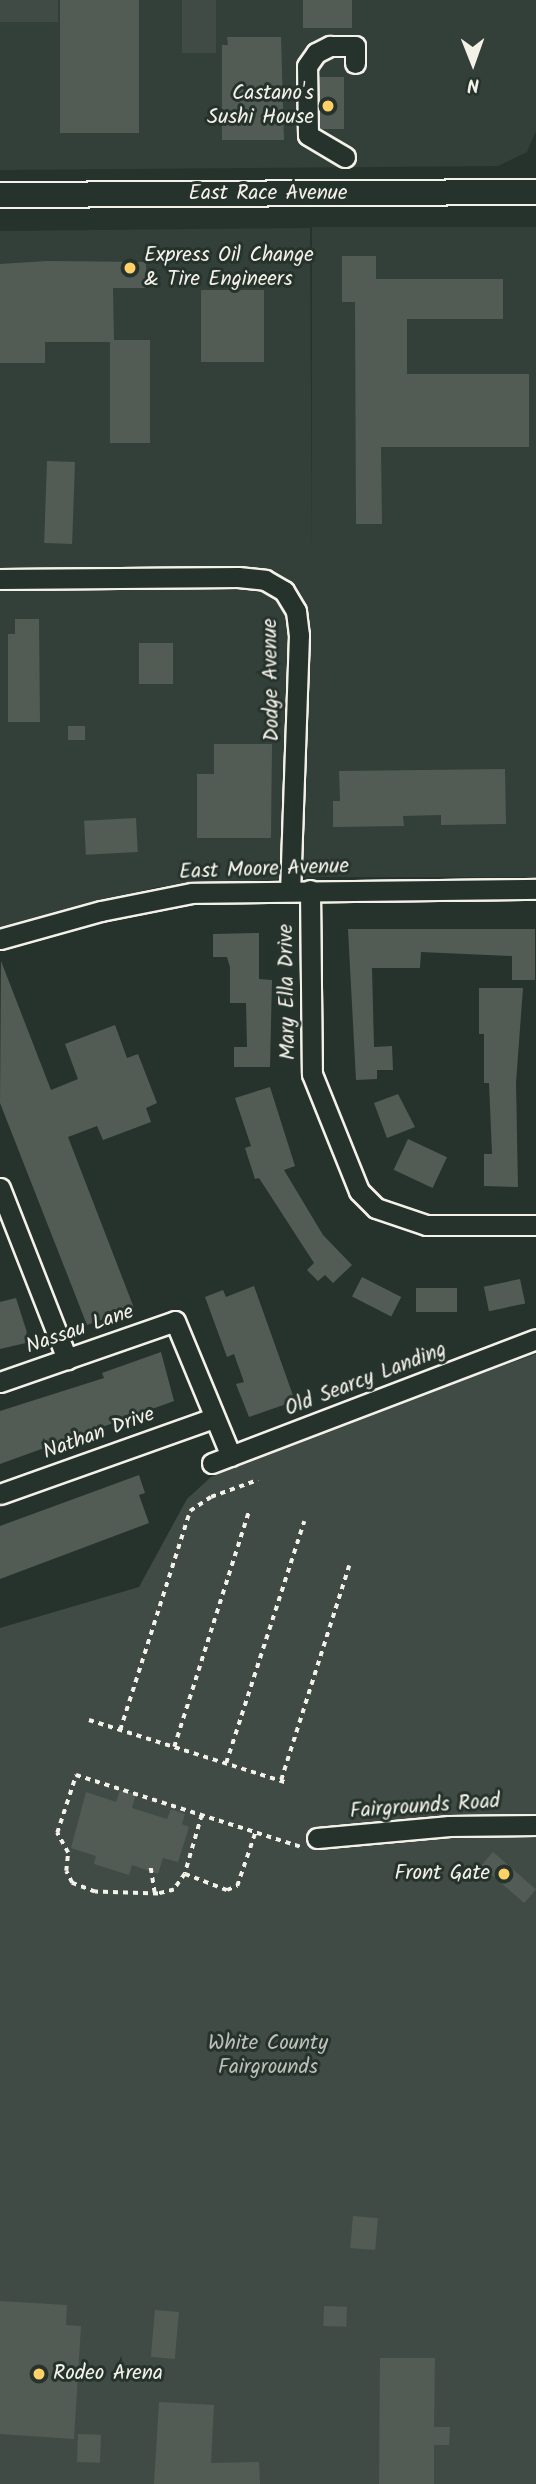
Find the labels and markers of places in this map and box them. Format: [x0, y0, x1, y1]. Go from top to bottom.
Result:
place label: Castano's Sushi House [207, 81, 314, 131]
marker: Castano's Sushi House [320, 98, 336, 114]
place label: Express Oil Change & Tire Engineers [144, 243, 314, 293]
marker: Express Oil Change & Tire Engineers [122, 260, 138, 276]
place label: Front Gate [395, 1861, 490, 1887]
marker: Front Gate [496, 1866, 512, 1882]
place label: Rodeo Arena [53, 2361, 163, 2387]
marker: Rodeo Arena [31, 2366, 47, 2382]

